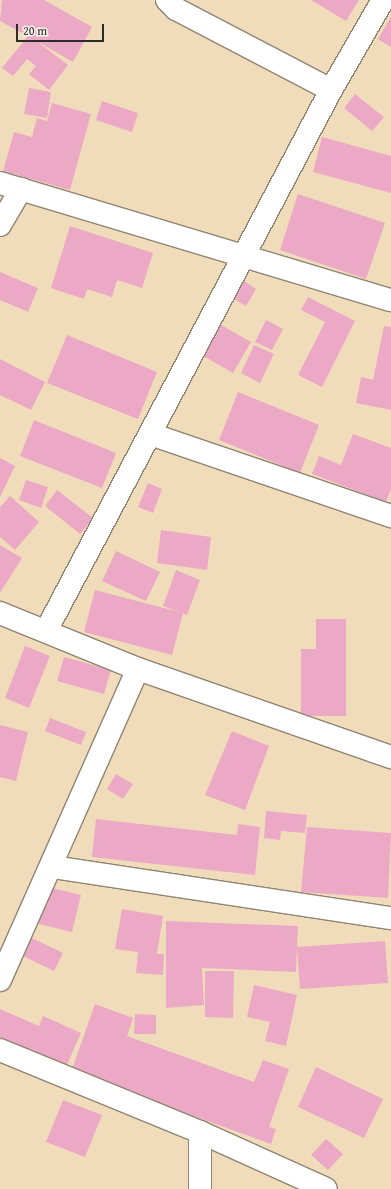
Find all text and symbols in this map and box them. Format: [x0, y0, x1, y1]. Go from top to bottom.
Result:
scale bar [18, 16, 106, 42]
text: 20 m [23, 22, 47, 39]

